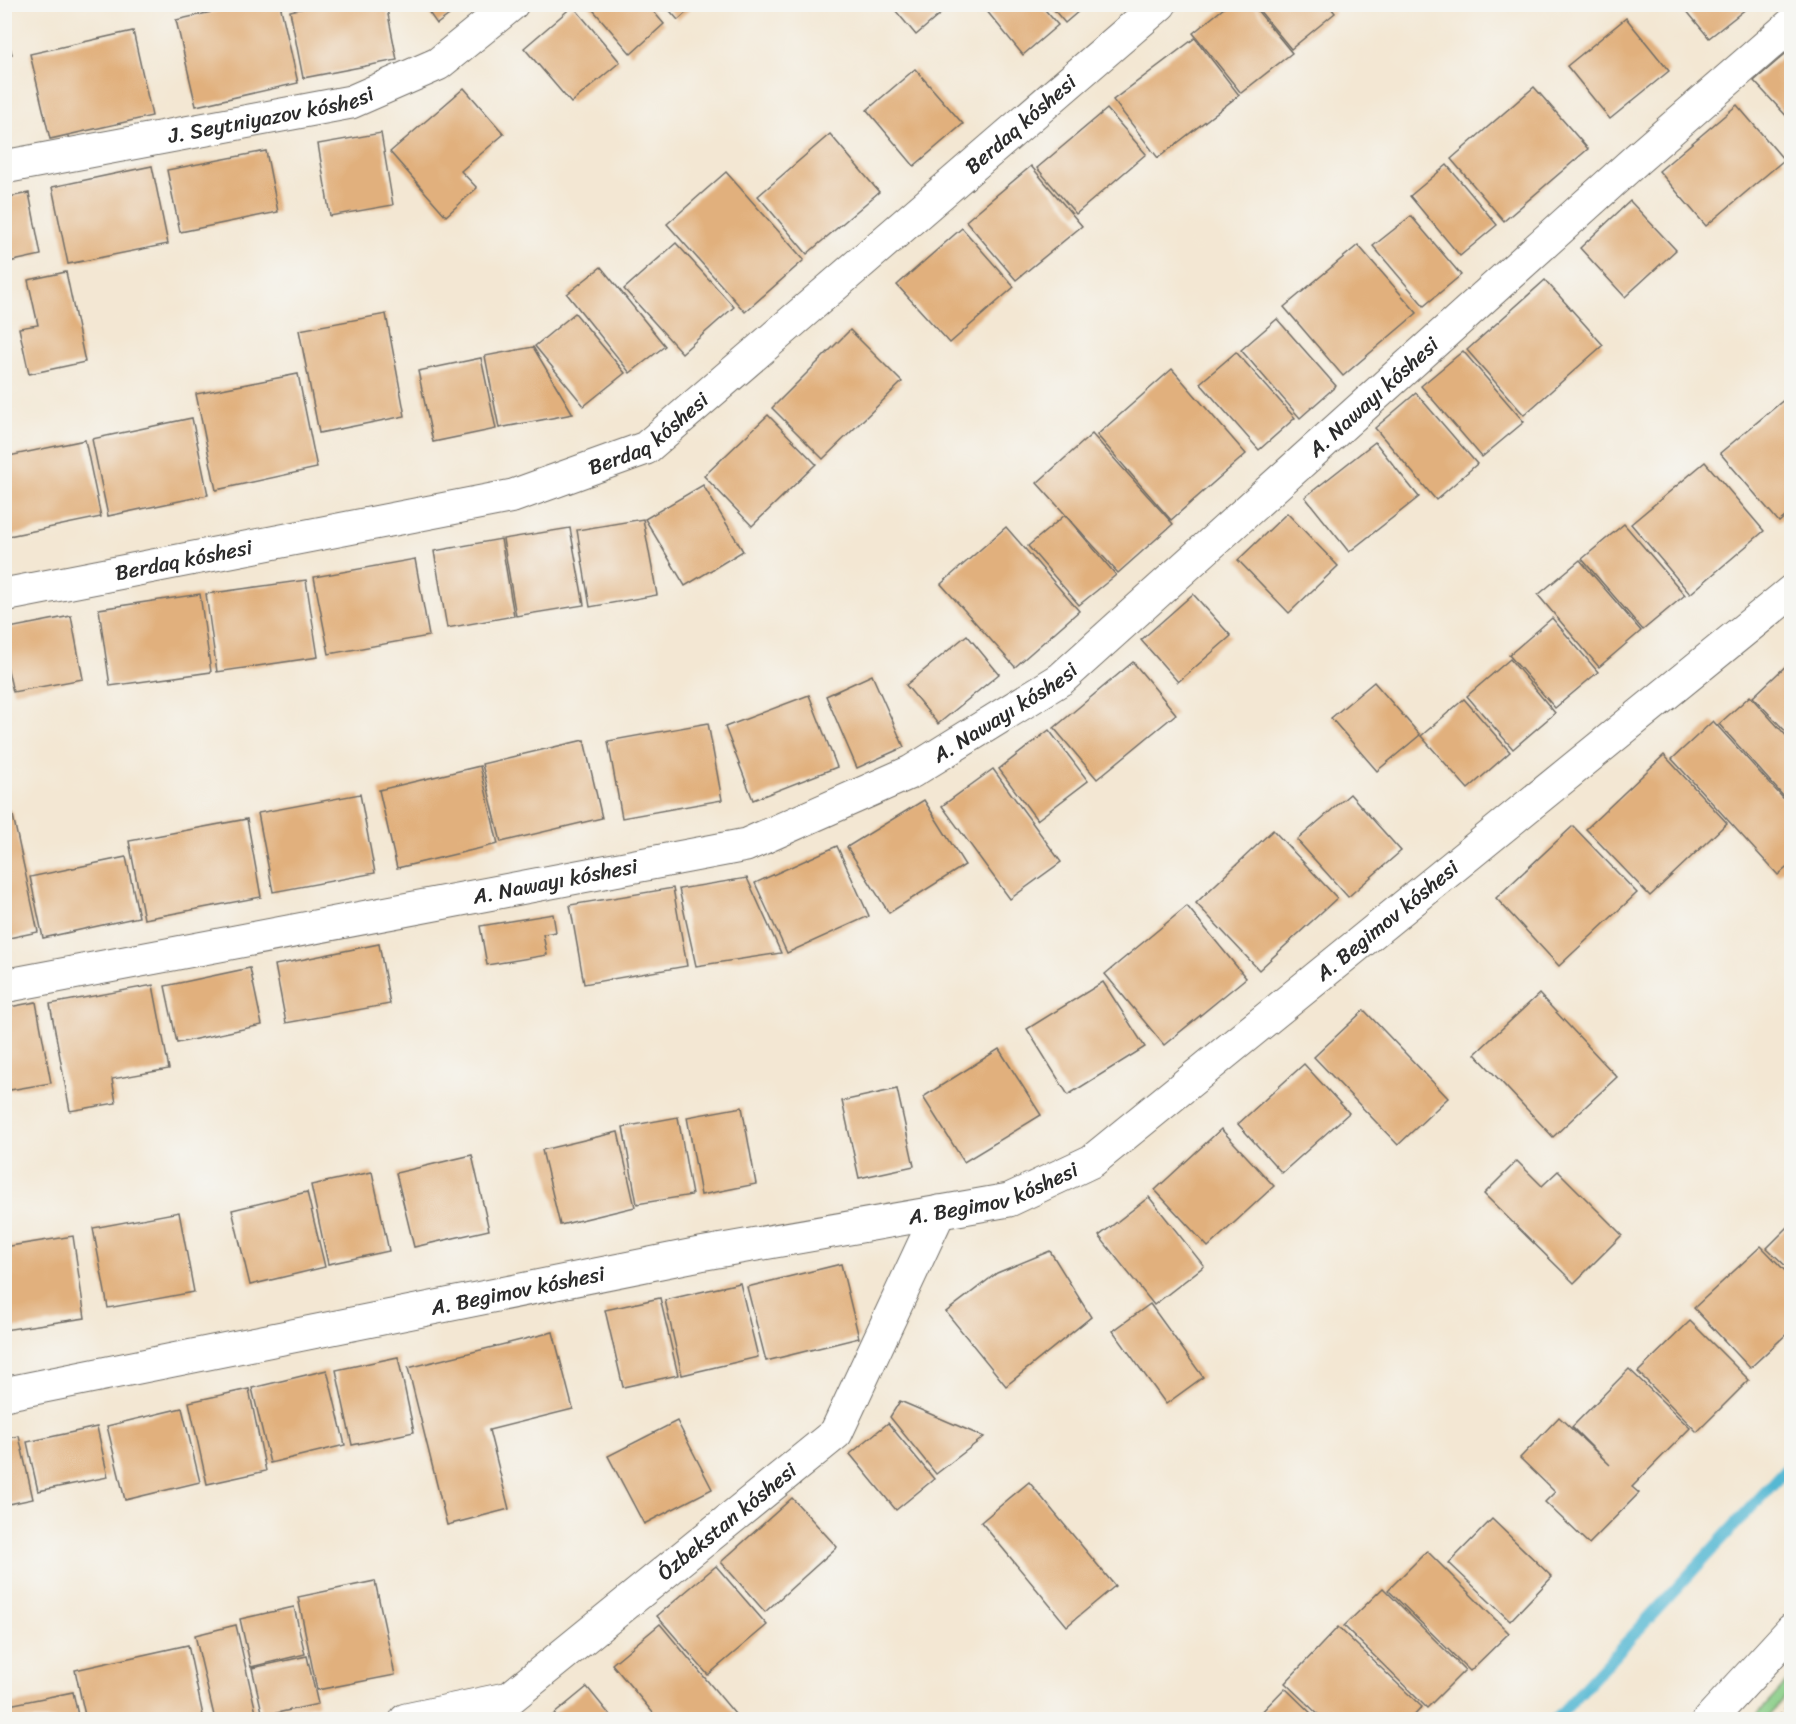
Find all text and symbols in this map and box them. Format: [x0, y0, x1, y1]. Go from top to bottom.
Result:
street label: Berdaq kóshesi [956, 64, 1086, 184]
street label: J. Seytniyazov kóshesi [164, 75, 381, 155]
street label: A. Nawayı kóshesi [1298, 326, 1449, 468]
street label: Berdaq kóshesi [583, 382, 719, 486]
street label: Berdaq kóshesi [112, 528, 257, 592]
street label: A. Nawayı kóshesi [924, 652, 1088, 774]
street label: A. Nawayı kóshesi [469, 847, 642, 916]
street label: A. Begimov kóshesi [1306, 849, 1469, 992]
street label: A. Begimov kóshesi [904, 1151, 1086, 1236]
street label: A. Begimov kóshesi [426, 1254, 609, 1327]
street label: Ózbekstan kóshesi [648, 1452, 807, 1591]

